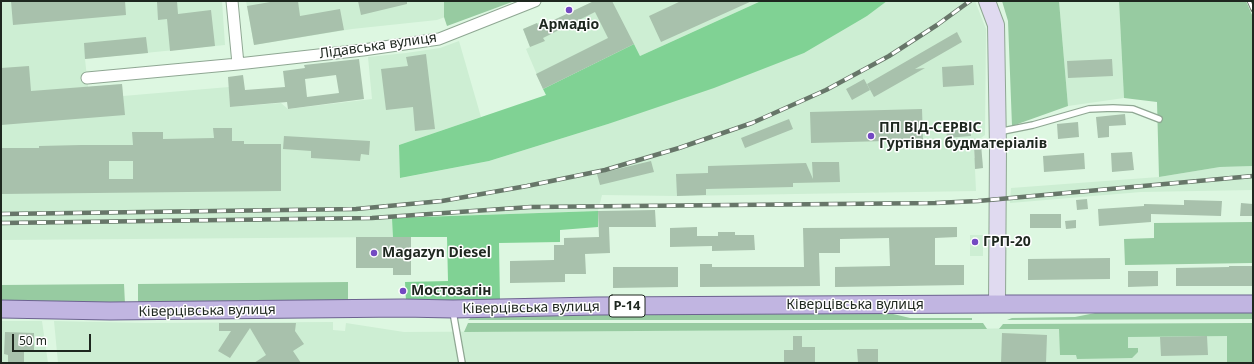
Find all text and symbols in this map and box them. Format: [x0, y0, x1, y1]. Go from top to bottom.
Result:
marker: Армадіо [564, 5, 574, 15]
place label: Армадіо [539, 17, 599, 33]
street label: Лідавська вулиця [318, 29, 438, 63]
place label: ПП ВІД-СЕРВІС Гуртівня будматеріалів [879, 120, 1047, 152]
marker: ПП ВІД-СЕРВІС Гуртівня будматеріалів [866, 131, 876, 141]
place label: ГРП-20 [983, 234, 1031, 250]
marker: ГРП-20 [970, 237, 980, 247]
place label: Magazyn Diesel [382, 245, 491, 261]
marker: Magazyn Diesel [369, 248, 379, 258]
place label: Мостозагін [411, 283, 492, 299]
marker: Мостозагін [398, 286, 408, 296]
road number: Р-14 [609, 295, 645, 317]
street label: Ківерцівська вулиця [786, 297, 924, 313]
street label: Ківерцівська вулиця [462, 298, 600, 318]
street label: Ківерцівська вулиця [138, 301, 276, 321]
scale bar [14, 326, 93, 352]
text: 50 m [19, 332, 47, 349]

